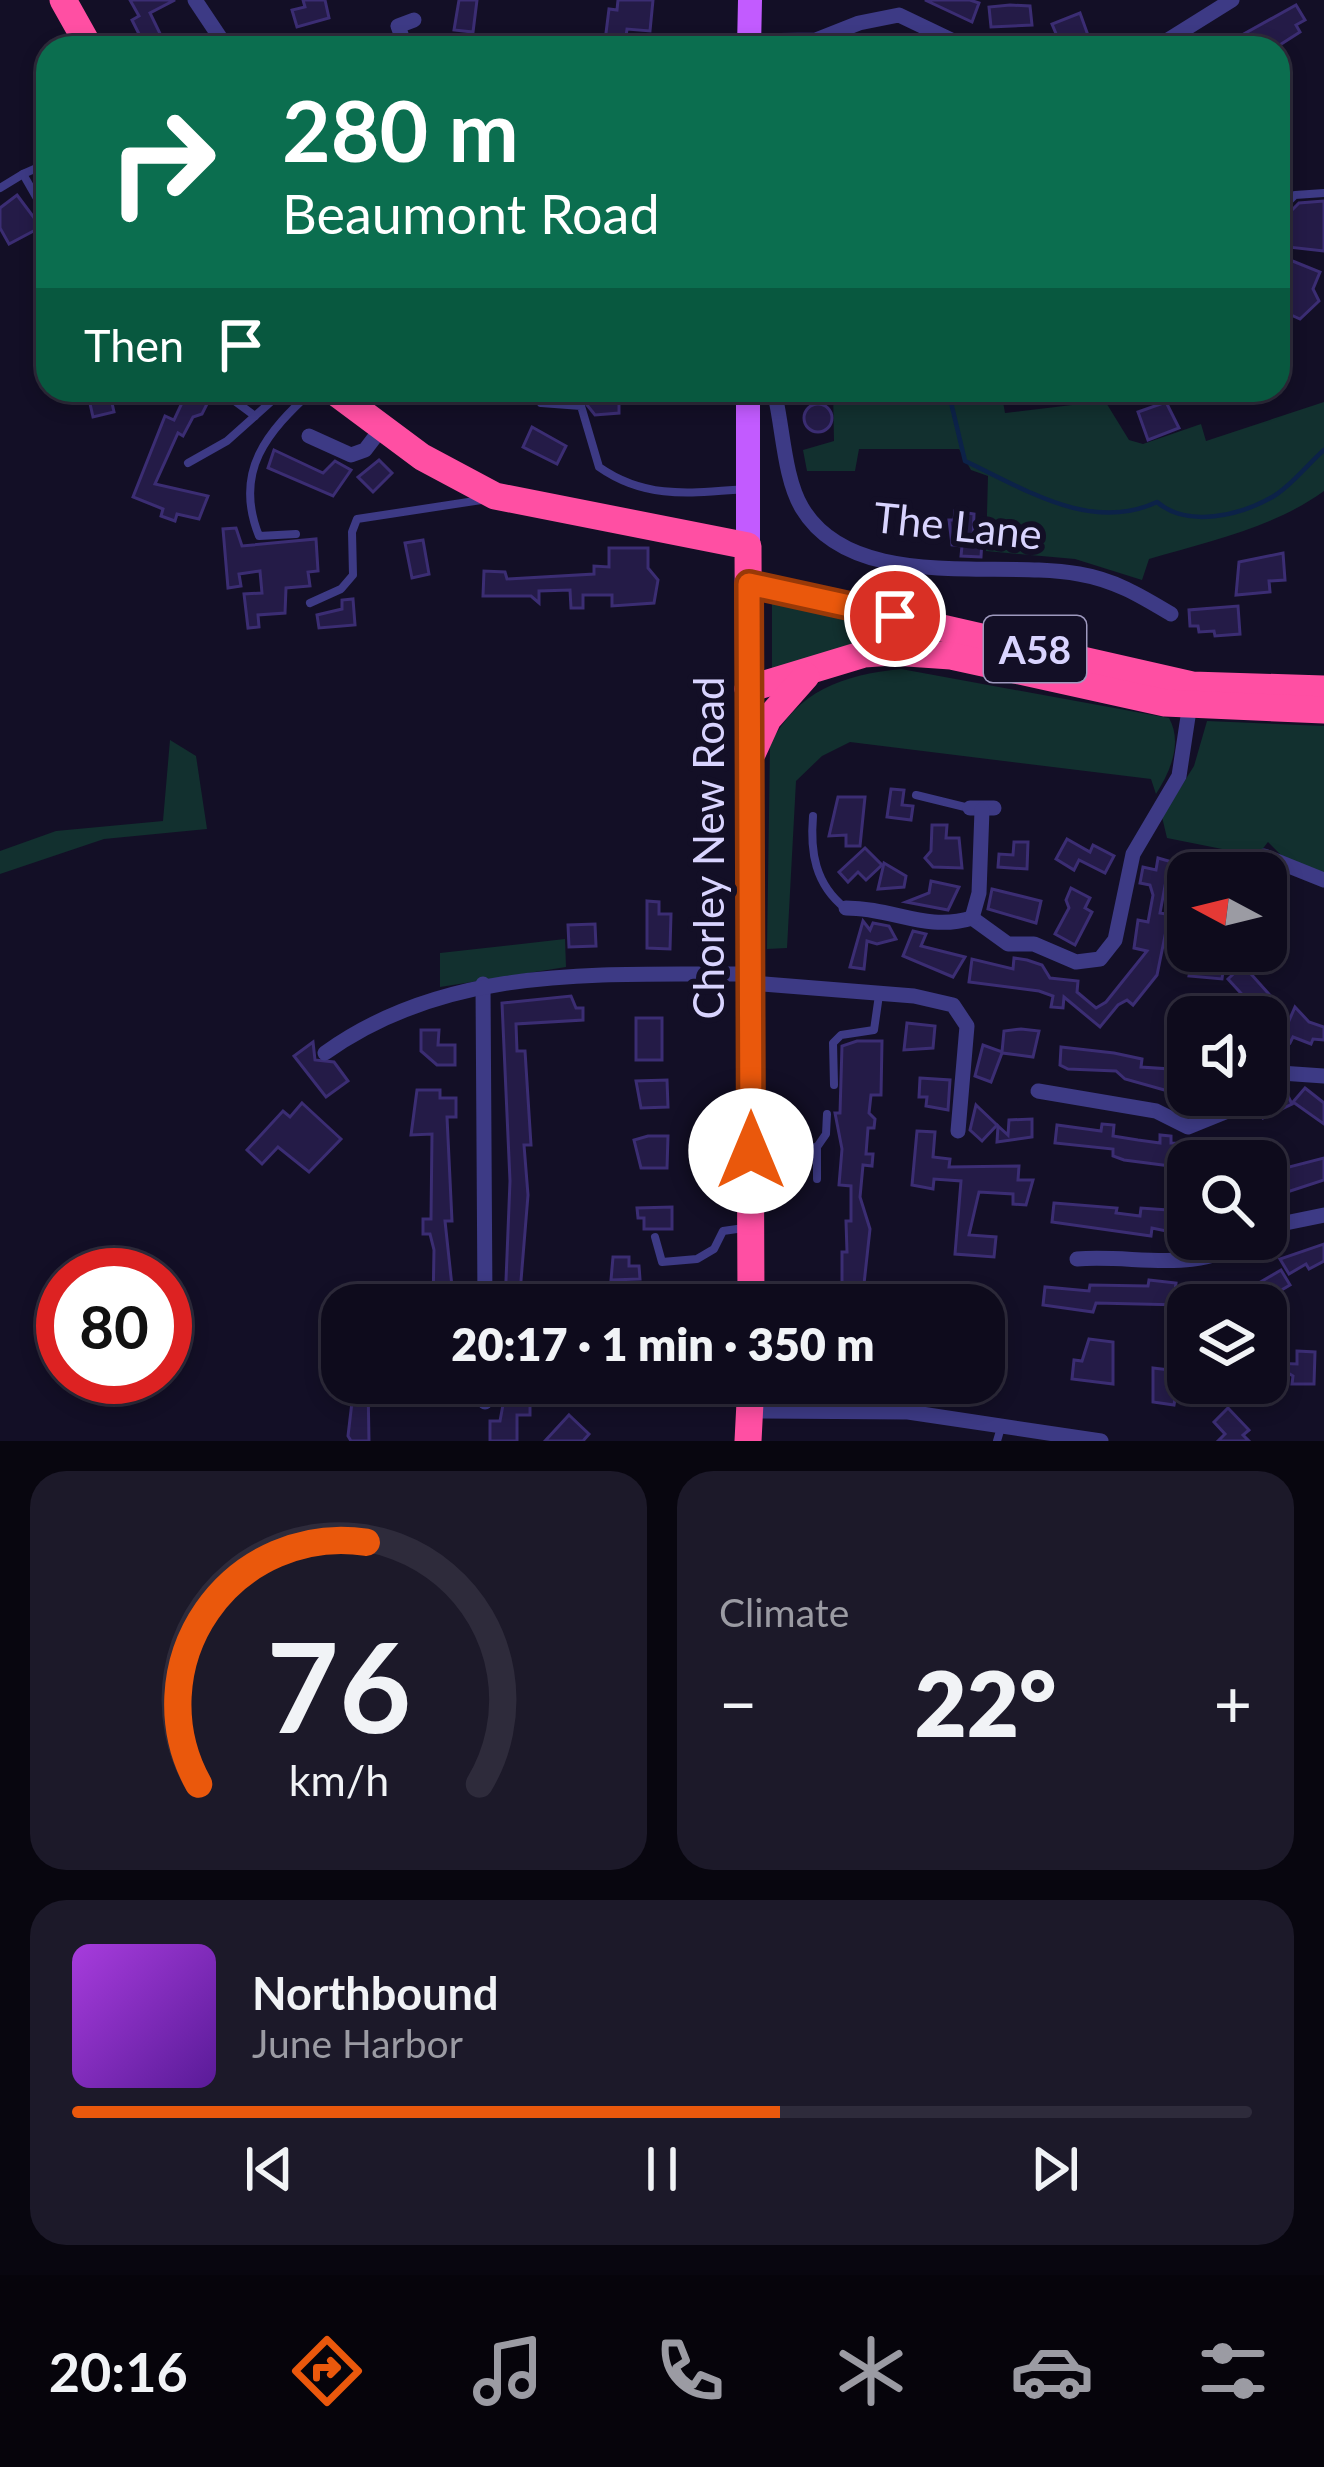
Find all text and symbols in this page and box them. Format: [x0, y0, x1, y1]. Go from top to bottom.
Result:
text: 280 m [282, 79, 519, 180]
icon: right [84, 84, 240, 240]
text: Beaumont Road [282, 181, 660, 246]
icon: arrive [208, 312, 274, 378]
text: Then [84, 318, 184, 372]
street label: The Lane [871, 491, 1045, 559]
pin [844, 565, 946, 667]
icon: arrive [862, 583, 928, 649]
road number: A58 [984, 616, 1086, 682]
street label: Chorley New Road [683, 677, 733, 1019]
north arrow [1167, 852, 1287, 972]
map controls [1167, 852, 1287, 1404]
button: sound [1167, 996, 1287, 1116]
position arrow [688, 1088, 814, 1214]
button: search [1167, 1140, 1287, 1260]
speed limit sign: 80 [36, 1248, 192, 1404]
button: layers [1167, 1284, 1287, 1404]
text: 20:17 · 1 min · 350 m [451, 1317, 875, 1371]
text: Climate [719, 1589, 849, 1635]
text: 76 [266, 1610, 411, 1760]
text: 22° [915, 1648, 1056, 1756]
text: − [719, 1663, 757, 1742]
text: + [1214, 1663, 1252, 1742]
text: km/h [288, 1753, 389, 1804]
text: Northbound [252, 1966, 498, 2020]
text: June Harbor [252, 2020, 463, 2066]
icon: previous [236, 2136, 302, 2202]
icon: pause [629, 2136, 695, 2202]
icon: next [1022, 2136, 1088, 2202]
icon: directions [285, 2329, 369, 2413]
icon: music [466, 2329, 550, 2413]
icon: phone [648, 2329, 732, 2413]
icon: climate [829, 2329, 913, 2413]
icon: car [1010, 2329, 1094, 2413]
icon: filters [1191, 2329, 1275, 2413]
text: 20:16 [49, 2339, 188, 2404]

